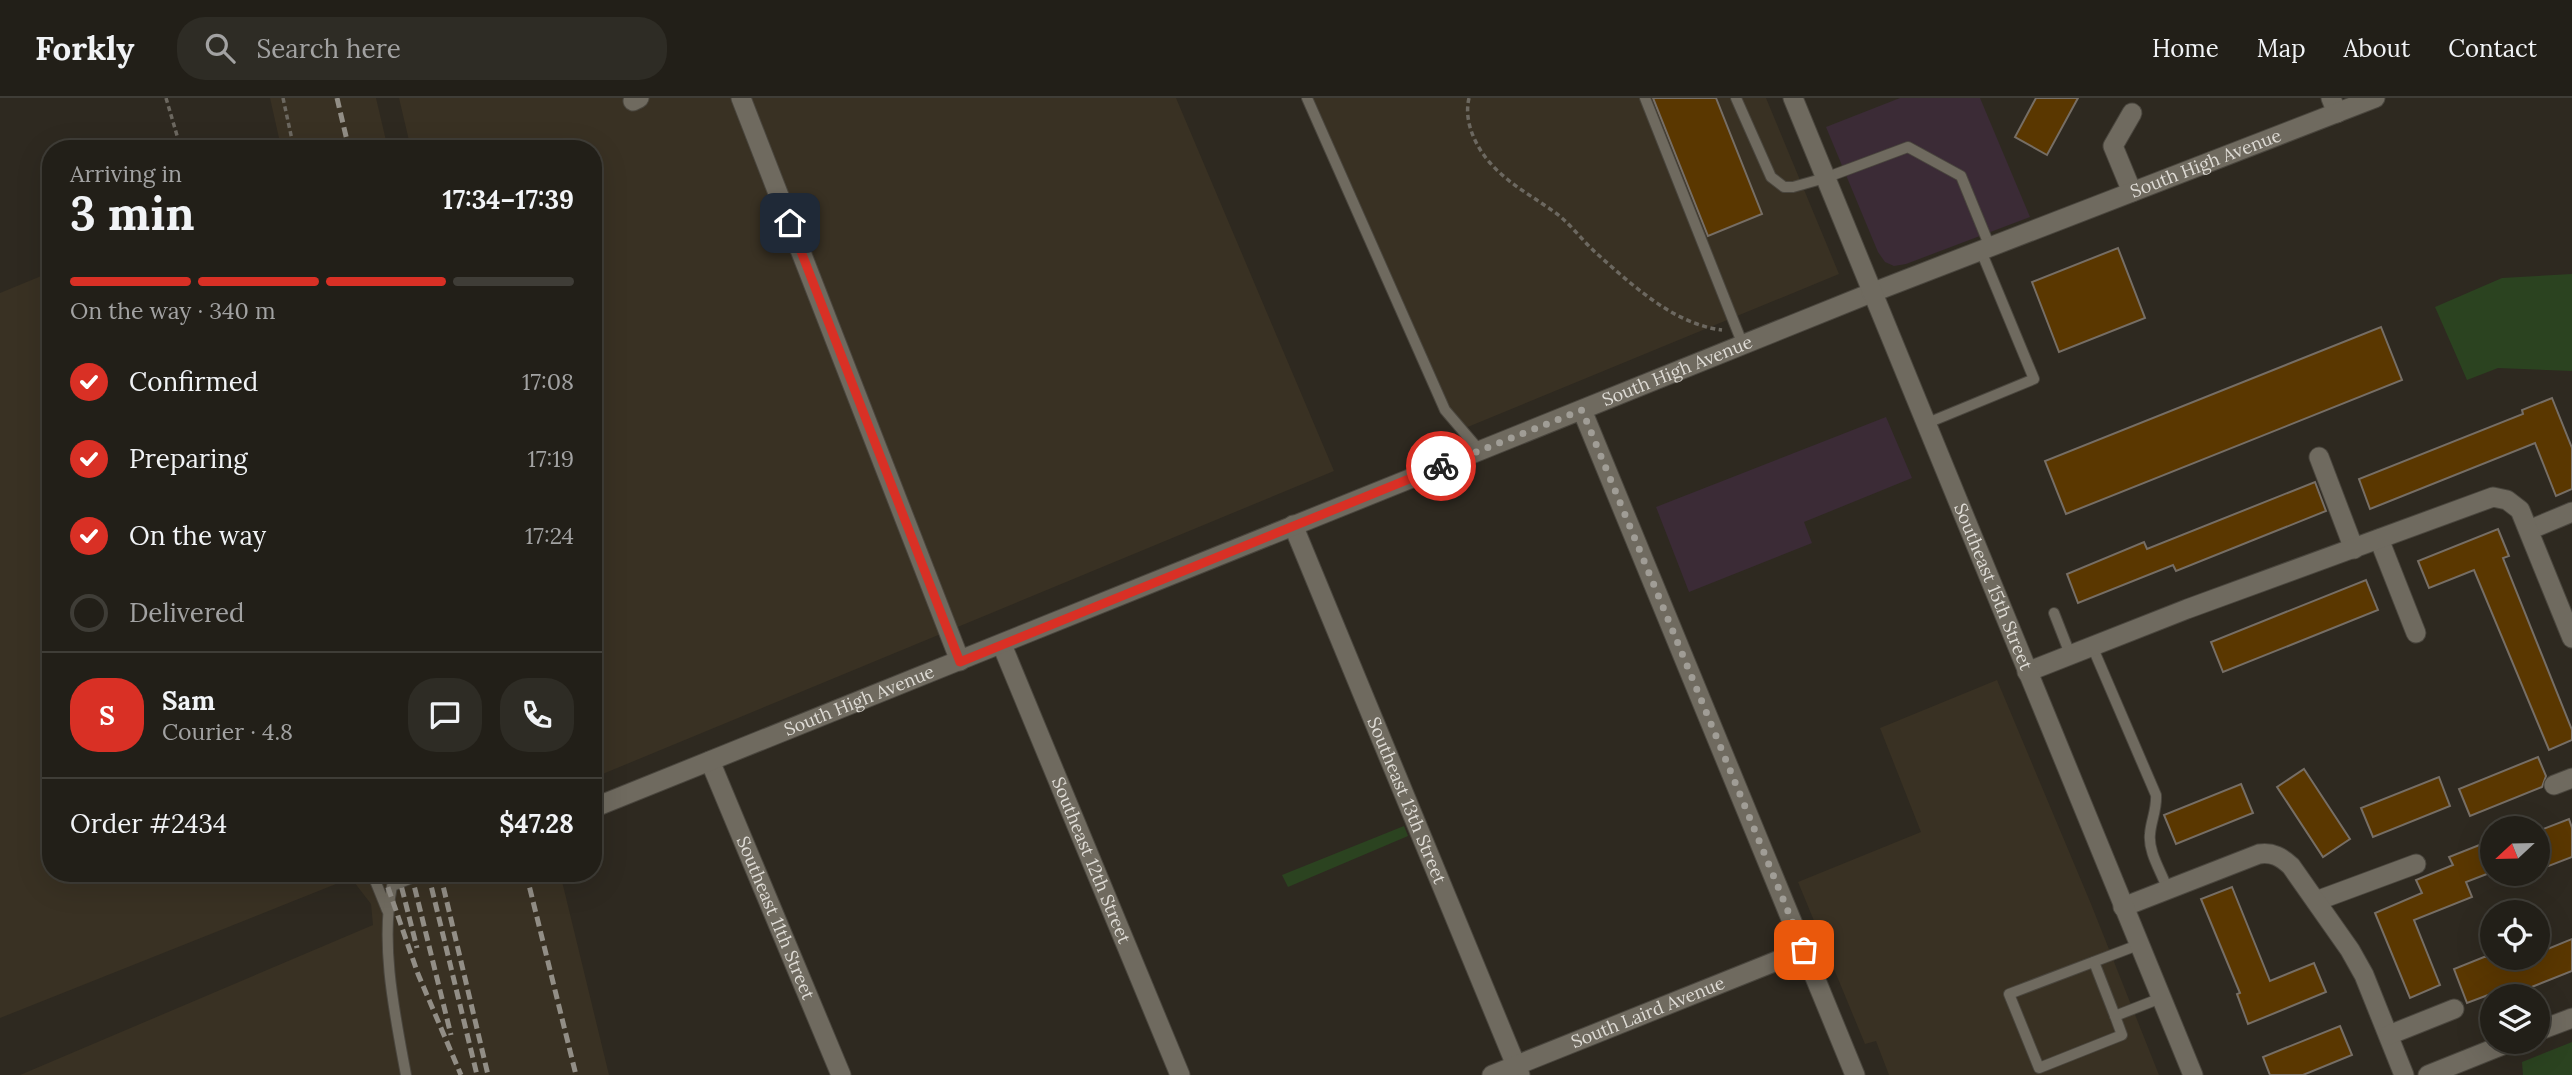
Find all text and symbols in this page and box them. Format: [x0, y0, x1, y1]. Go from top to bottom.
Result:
search box [177, 17, 667, 80]
text: Forkly [35, 27, 135, 69]
icon: search [201, 29, 239, 67]
text: Search here [257, 32, 401, 65]
text: Home [2152, 33, 2219, 64]
text: Map [2257, 33, 2306, 64]
text: About [2344, 33, 2410, 64]
text: Contact [2448, 33, 2537, 64]
street label: South High Avenue [2127, 123, 2285, 203]
text: Arriving in [70, 159, 182, 188]
text: 17:34–17:39 [443, 183, 574, 216]
text: 3 min [70, 184, 195, 243]
pin [760, 193, 820, 253]
icon: home [771, 204, 809, 242]
text: On the way · 340 m [70, 296, 275, 325]
street label: South High Avenue [1599, 330, 1756, 411]
icon: check [70, 363, 108, 401]
text: Confirmed [129, 365, 258, 398]
text: 17:08 [522, 367, 574, 396]
courier [1406, 431, 1476, 501]
icon: check [70, 440, 108, 478]
text: Preparing [129, 442, 248, 475]
text: 17:19 [528, 444, 574, 473]
icon: bike [1422, 447, 1460, 485]
street label: Southeast 15th Street [1949, 500, 2038, 673]
icon: check [70, 517, 108, 555]
text: On the way [129, 519, 266, 552]
text: 17:24 [525, 521, 574, 550]
text: Delivered [129, 596, 245, 629]
street label: South High Avenue [780, 660, 938, 741]
button: chat [408, 678, 482, 752]
button: phone [500, 678, 574, 752]
text: Sam [162, 684, 215, 717]
text: S [99, 699, 115, 732]
street label: Southeast 13th Street [1362, 713, 1452, 887]
text: Courier · 4.8 [162, 717, 293, 746]
street label: Southeast 12th Street [1047, 773, 1136, 947]
text: Order #2434 [70, 807, 227, 840]
text: $47.28 [499, 807, 574, 840]
north arrow [2480, 816, 2550, 886]
map controls [2480, 816, 2550, 1054]
street label: Southeast 11th Street [732, 833, 820, 1003]
button: locate [2480, 900, 2550, 970]
pin [1774, 920, 1834, 980]
icon: bag [1785, 931, 1823, 969]
street label: South Laird Avenue [1568, 971, 1728, 1053]
button: layers [2480, 984, 2550, 1054]

